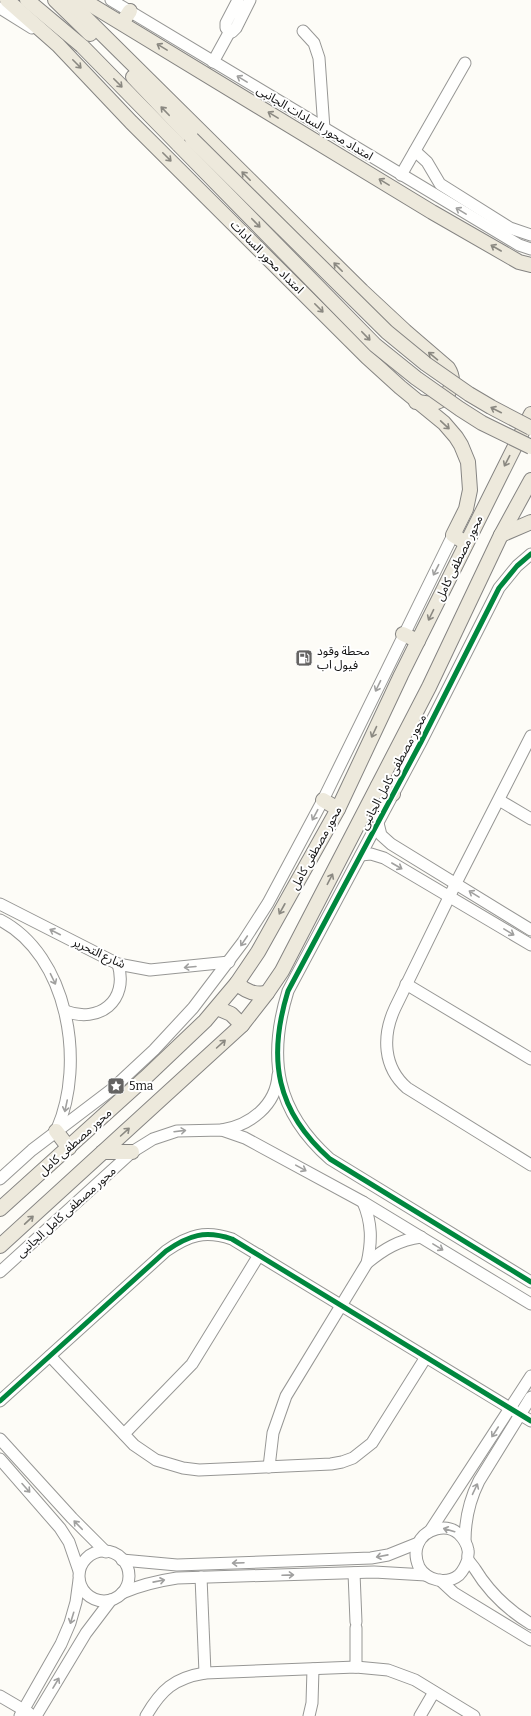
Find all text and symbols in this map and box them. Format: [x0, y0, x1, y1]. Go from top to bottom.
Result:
one-way arrow [156, 43, 168, 51]
one-way arrow [72, 59, 82, 69]
one-way arrow [236, 75, 248, 83]
one-way arrow [113, 78, 123, 88]
street label: امتداد محور السادات الجانبى [254, 83, 376, 163]
one-way arrow [161, 106, 170, 116]
one-way arrow [267, 110, 279, 118]
one-way arrow [162, 152, 172, 162]
one-way arrow [241, 171, 251, 181]
one-way arrow [378, 178, 390, 186]
one-way arrow [456, 207, 467, 215]
street label: امتداد محور السادات [228, 218, 307, 297]
one-way arrow [251, 218, 261, 228]
one-way arrow [490, 244, 502, 252]
one-way arrow [333, 262, 343, 272]
one-way arrow [314, 304, 324, 313]
one-way arrow [361, 331, 371, 341]
one-way arrow [428, 351, 438, 360]
one-way arrow [490, 406, 502, 413]
one-way arrow [440, 421, 450, 430]
one-way arrow [503, 455, 510, 467]
street label: محور مصطفى كامل [432, 513, 486, 603]
one-way arrow [432, 564, 439, 576]
one-way arrow [427, 609, 434, 621]
place label: محطة وقود فيول اب [317, 644, 370, 672]
fuel station icon: محطة وقود فيول اب [294, 648, 314, 668]
one-way arrow [374, 680, 381, 692]
street label: محور مصطفى كامل الجانبى [357, 712, 429, 832]
one-way arrow [370, 726, 377, 738]
street label: محور مصطفى كامل [287, 804, 345, 892]
one-way arrow [310, 809, 318, 821]
one-way arrow [391, 862, 403, 870]
one-way arrow [326, 873, 334, 885]
one-way arrow [468, 890, 480, 898]
one-way arrow [277, 903, 285, 915]
one-way arrow [49, 928, 61, 935]
one-way arrow [503, 928, 515, 936]
street label: شارع التحرير [69, 934, 128, 973]
one-way arrow [240, 935, 248, 946]
one-way arrow [184, 963, 197, 970]
one-way arrow [50, 972, 57, 984]
one-way arrow [215, 1040, 226, 1049]
place icon: 5ma [106, 1076, 126, 1096]
place label: 5ma [129, 1079, 154, 1093]
one-way arrow [61, 1099, 69, 1112]
street label: محور مصطفى كامل [36, 1106, 114, 1178]
one-way arrow [173, 1127, 186, 1135]
one-way arrow [119, 1128, 129, 1137]
street label: محور مصطفى كامل الجانبى [13, 1164, 119, 1260]
one-way arrow [295, 1164, 307, 1172]
one-way arrow [24, 1215, 34, 1225]
one-way arrow [432, 1244, 444, 1252]
one-way arrow [490, 1426, 498, 1438]
one-way arrow [21, 1483, 30, 1493]
one-way arrow [472, 1484, 479, 1496]
one-way arrow [73, 1520, 83, 1530]
one-way arrow [443, 1526, 456, 1533]
one-way arrow [376, 1553, 389, 1561]
one-way arrow [232, 1559, 245, 1567]
one-way arrow [281, 1571, 294, 1578]
one-way arrow [152, 1577, 165, 1585]
one-way arrow [68, 1611, 75, 1624]
one-way arrow [52, 1677, 60, 1688]

